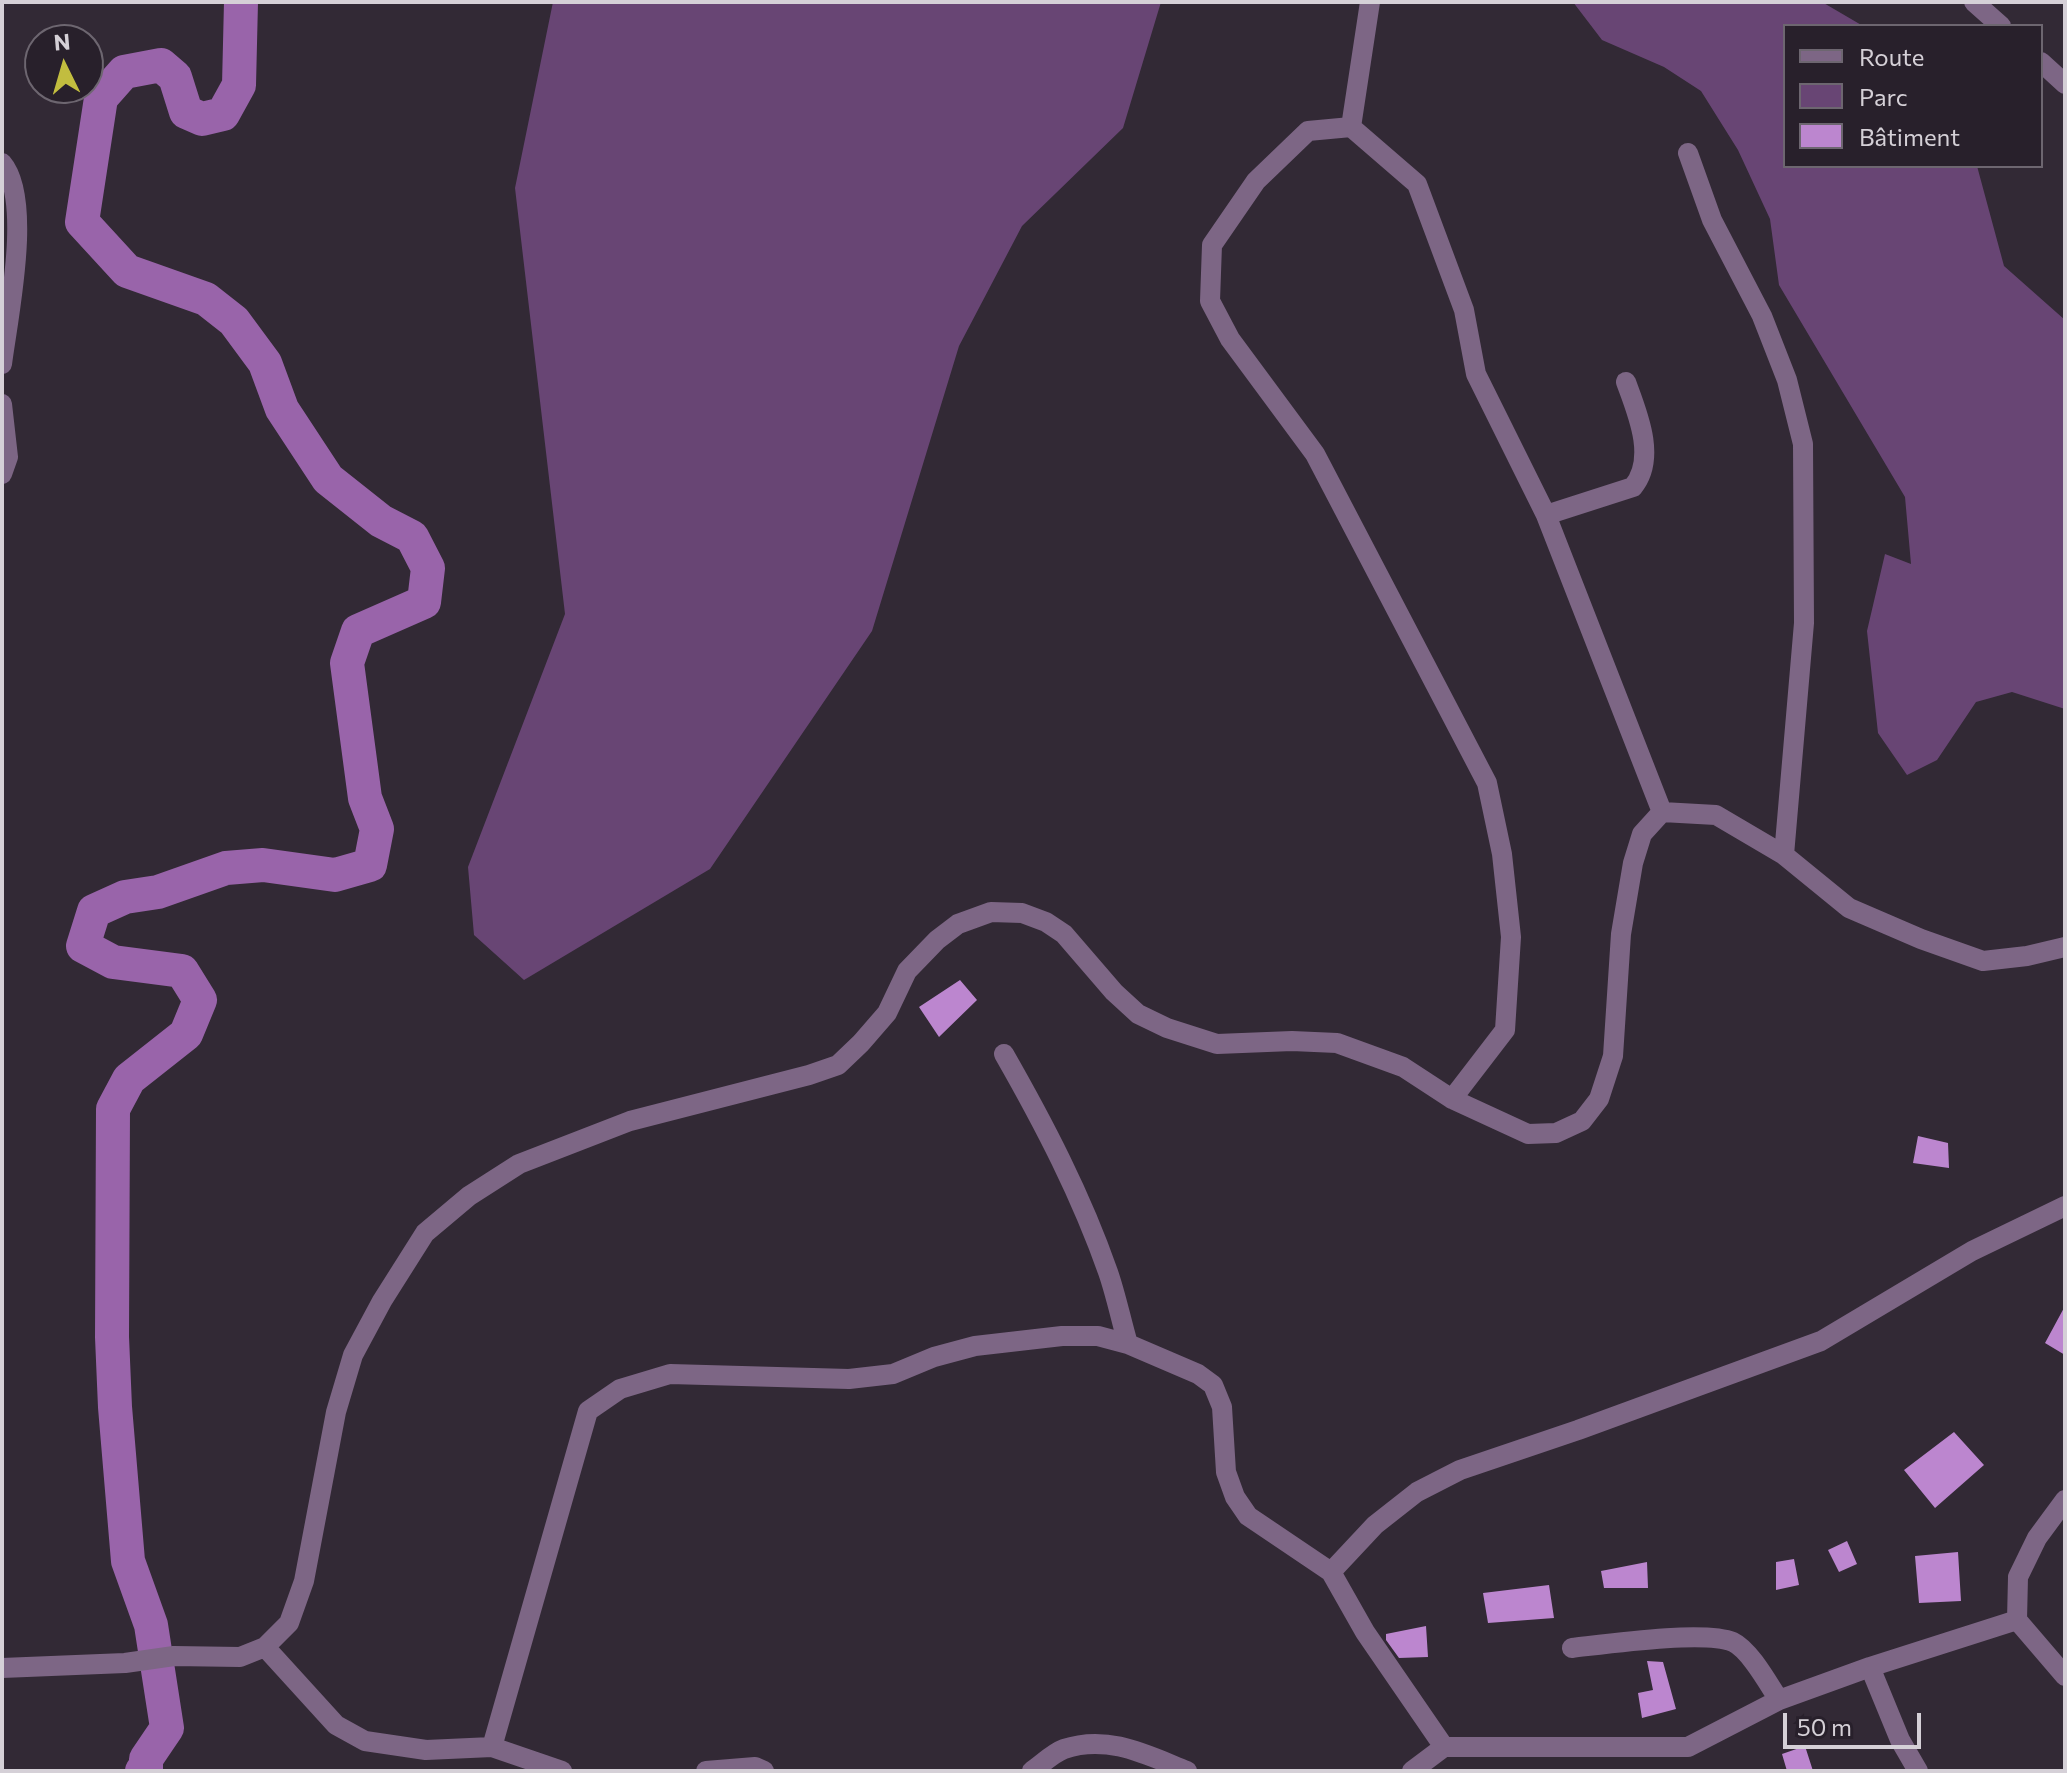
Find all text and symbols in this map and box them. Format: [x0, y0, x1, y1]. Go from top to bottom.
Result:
north arrow [24, 24, 104, 104]
legend [1783, 24, 2043, 168]
text: N [53, 27, 71, 56]
text: Route [1859, 42, 1924, 71]
text: Parc [1859, 82, 1908, 111]
text: Bâtiment [1859, 122, 1960, 151]
scale bar [1787, 1697, 1925, 1747]
text: 50 m [1797, 1712, 1852, 1741]

